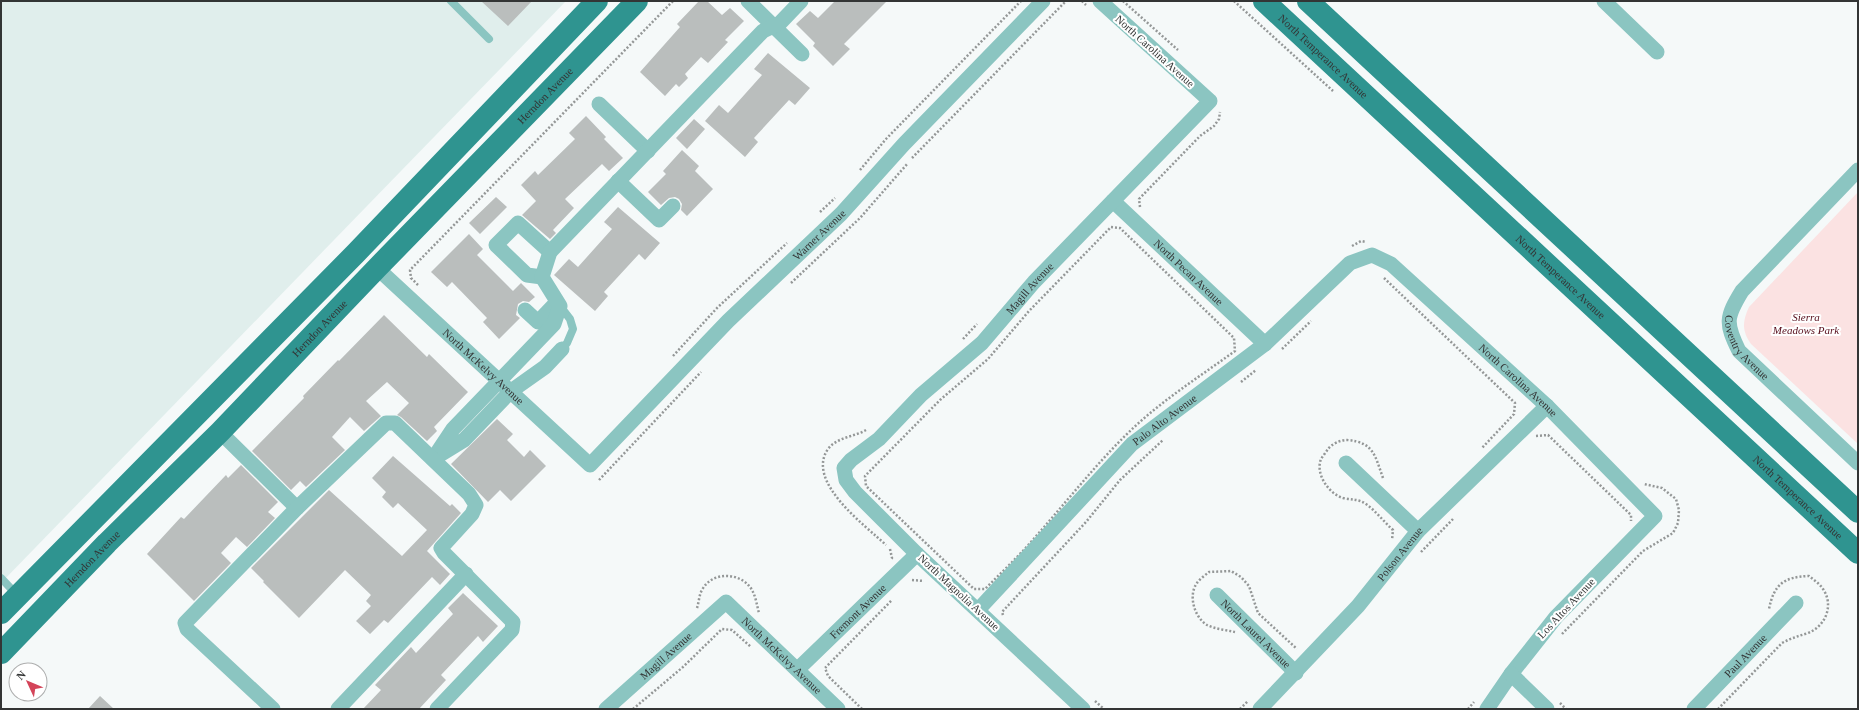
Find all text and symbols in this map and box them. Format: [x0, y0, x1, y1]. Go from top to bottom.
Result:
street label: North Carolina Avenue [1113, 12, 1197, 90]
street label: North Temperance Avenue [1276, 12, 1371, 101]
street label: Herndon Avenue [515, 65, 575, 126]
street label: Warner Avenue [790, 207, 848, 262]
street label: North Temperance Avenue [1514, 232, 1608, 321]
street label: North Pecan Avenue [1152, 237, 1226, 308]
street label: Magill Avenue [1003, 260, 1056, 316]
street label: Herndon Avenue [290, 297, 349, 359]
park label: Sierra Meadows Park [1772, 311, 1840, 336]
street label: Coventry Avenue [1723, 315, 1771, 382]
street label: North McKelvy Avenue [441, 326, 526, 407]
street label: North Carolina Avenue [1477, 341, 1560, 419]
street label: Palo Alto Avenue [1130, 392, 1199, 448]
street label: North Temperance Avenue [1751, 453, 1845, 542]
street label: Polson Avenue [1375, 524, 1425, 583]
street label: Herndon Avenue [62, 528, 122, 590]
street label: North Magnolia Avenue [916, 551, 1002, 633]
street label: Los Altos Avenue [1535, 575, 1597, 641]
street label: Fremont Avenue [827, 582, 888, 641]
street label: North Laurel Avenue [1219, 597, 1293, 671]
street label: North McKelvy Avenue [740, 615, 824, 696]
street label: Magill Avenue [637, 630, 694, 682]
street label: Paul Avenue [1722, 632, 1769, 680]
north arrow [8, 662, 48, 702]
text: N [14, 668, 28, 682]

